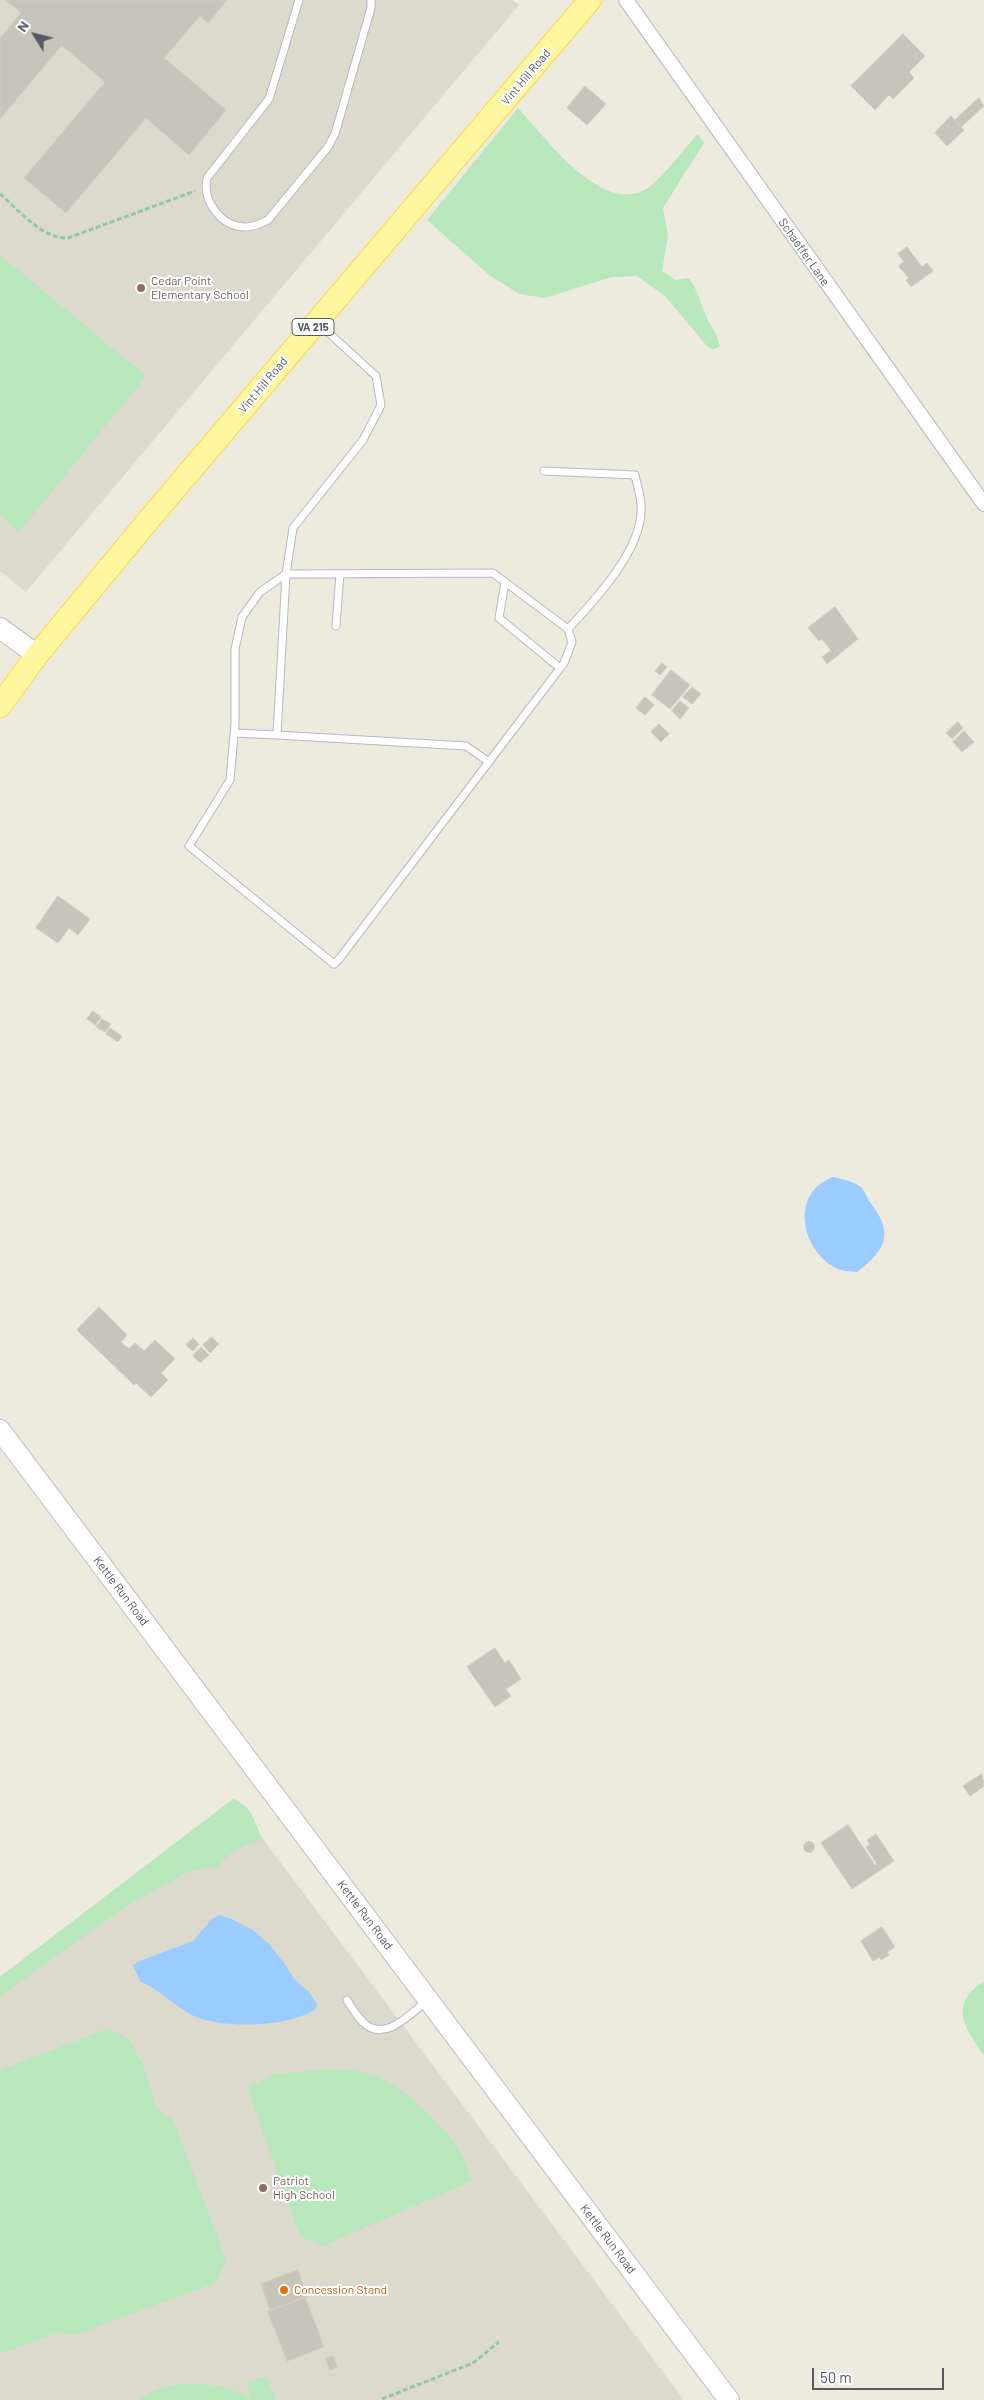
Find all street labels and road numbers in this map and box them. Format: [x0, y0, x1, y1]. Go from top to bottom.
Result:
street label: Vint Hill Road [498, 46, 554, 108]
street label: Schaeffer Lane [775, 216, 833, 288]
road number: VA 215 [292, 318, 334, 336]
street label: Vint Hill Road [235, 354, 291, 416]
street label: Kettle Run Road [90, 1554, 152, 1628]
street label: Kettle Run Road [334, 1878, 396, 1952]
street label: Kettle Run Road [577, 2202, 639, 2276]

